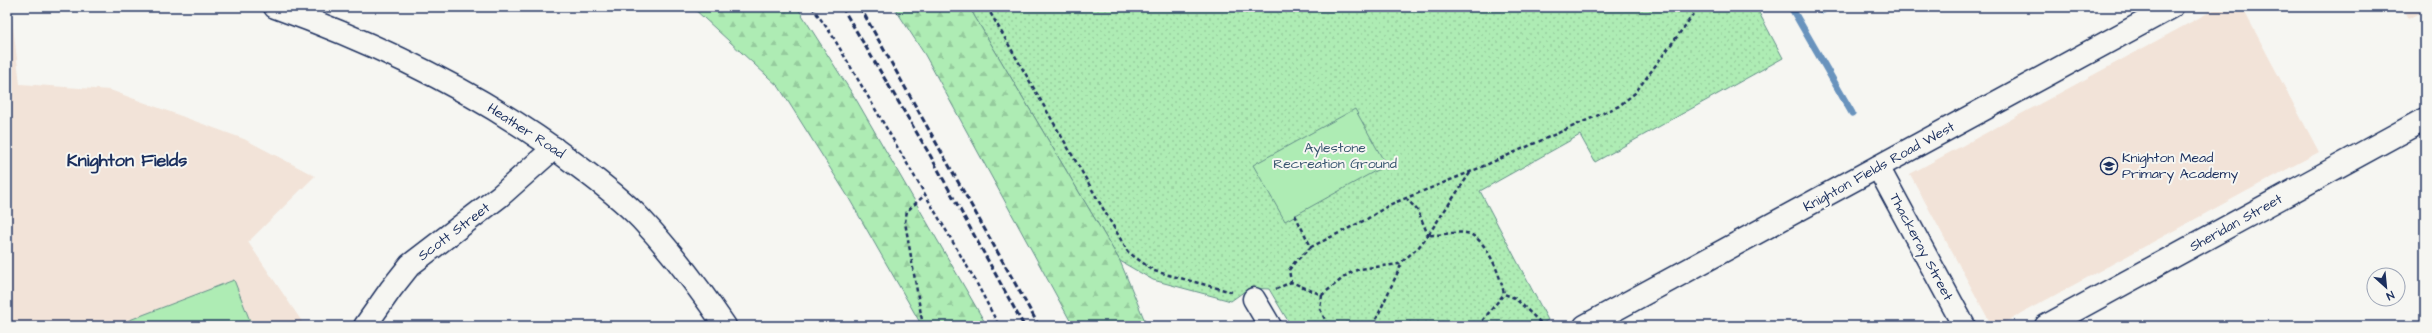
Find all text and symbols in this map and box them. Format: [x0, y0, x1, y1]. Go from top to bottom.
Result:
street label: Heather Road [483, 98, 569, 164]
street label: Knighton Fields Road West [1800, 117, 1959, 217]
park label: Aylestone Recreation Ground [1273, 138, 1397, 174]
district label: Knighton Fields [67, 148, 187, 174]
place label: Knighton Mead Primary Academy [2122, 148, 2238, 184]
school or university icon: Knighton Mead Primary Academy [2099, 156, 2119, 176]
street label: Sheridan Street [2186, 189, 2286, 257]
street label: Thackeray Street [1884, 190, 1958, 305]
street label: Scott Street [414, 198, 495, 266]
north arrow [2366, 267, 2406, 307]
text: N [2384, 287, 2397, 304]

